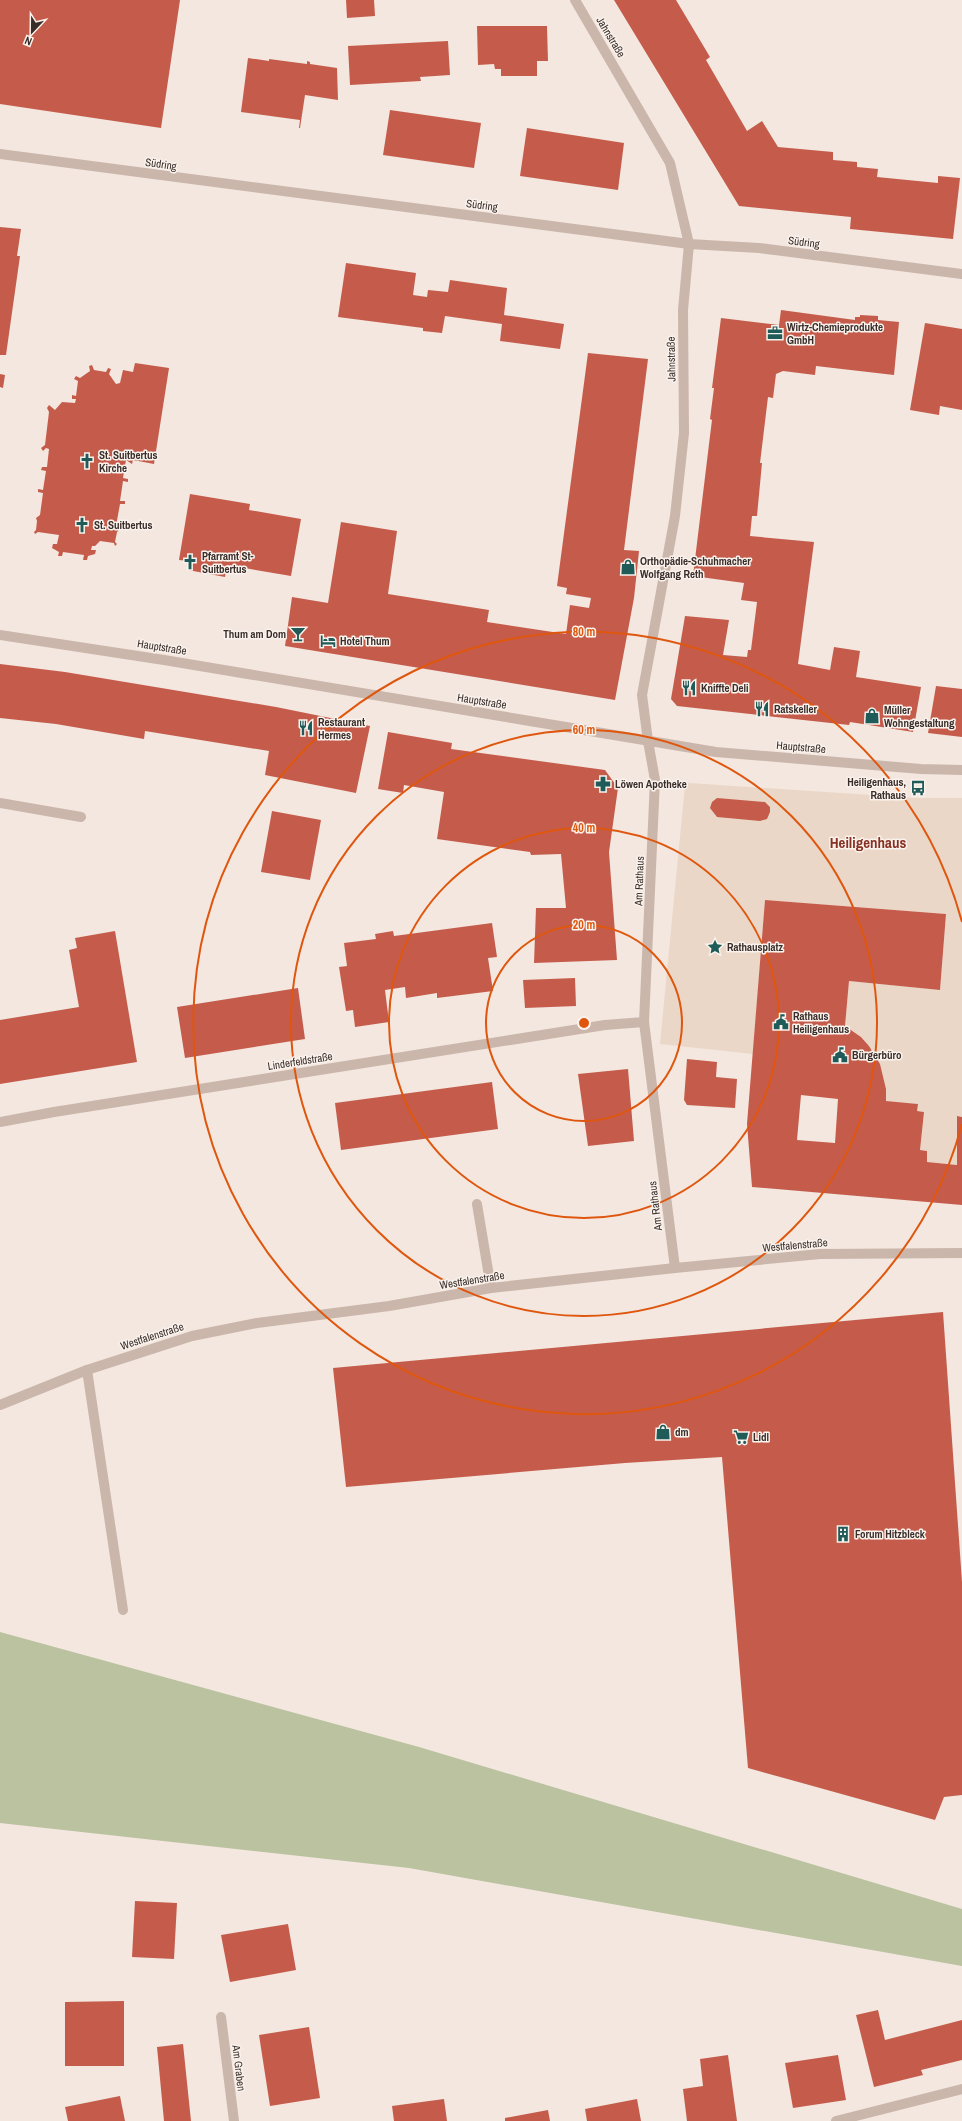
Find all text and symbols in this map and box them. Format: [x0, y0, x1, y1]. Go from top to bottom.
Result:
north arrow [12, 12, 52, 52]
street label: Jahnstraße [593, 14, 629, 60]
text: N [23, 34, 34, 49]
street label: Südring [144, 155, 178, 173]
street label: Südring [465, 196, 499, 214]
street label: Südring [787, 233, 821, 251]
place label: Wirtz-Chemieprodukte GmbH [787, 320, 883, 347]
office icon: Wirtz-Chemieprodukte GmbH [766, 324, 784, 342]
street label: Jahnstraße [664, 336, 678, 382]
place label: St. Suitbertus Kirche [99, 448, 158, 475]
church icon: St. Suitbertus Kirche [78, 452, 96, 470]
church icon: St. Suitbertus [73, 516, 91, 534]
place label: St. Suitbertus [94, 518, 153, 532]
place label: Pfarramt St- Suitbertus [202, 549, 254, 576]
church icon: Pfarramt St- Suitbertus [181, 553, 199, 571]
place label: Orthopädie-Schuhmacher Wolfgang Reth [640, 554, 751, 581]
shop icon: Orthopädie-Schuhmacher Wolfgang Reth [619, 558, 637, 576]
text: 80 m [573, 624, 595, 640]
bar icon: Thum am Dom [289, 625, 307, 643]
place label: Thum am Dom [223, 627, 286, 641]
hotel icon: Hotel Thum [319, 632, 337, 650]
place label: Hotel Thum [340, 634, 390, 648]
street label: Hauptstraße [136, 636, 188, 658]
restaurant icon: Kniffte Deli [680, 679, 698, 697]
place label: Kniffte Deli [701, 681, 749, 695]
street label: Hauptstraße [456, 690, 508, 712]
restaurant icon: Ratskeller [753, 700, 771, 718]
place label: Ratskeller [774, 702, 818, 716]
place label: Müller Wohngestaltung [884, 703, 955, 730]
shop icon: Müller Wohngestaltung [863, 707, 881, 725]
place label: Restaurant Hermes [318, 715, 365, 742]
restaurant icon: Restaurant Hermes [297, 719, 315, 737]
text: 60 m [573, 722, 595, 738]
street label: Hauptstraße [776, 738, 826, 756]
pharmacy icon: Löwen Apotheke [594, 775, 612, 793]
place label: Heiligenhaus, Rathaus [847, 775, 906, 802]
place label: Löwen Apotheke [615, 777, 687, 791]
bus stop icon: Heiligenhaus, Rathaus [909, 779, 927, 797]
text: 40 m [573, 820, 595, 836]
district label: Heiligenhaus [830, 832, 906, 853]
street label: Am Rathaus [631, 855, 647, 907]
text: 20 m [573, 917, 595, 933]
place icon: Rathausplatz [706, 938, 724, 956]
place label: Rathausplatz [727, 940, 784, 954]
place label: Rathaus Heiligenhaus [793, 1009, 849, 1036]
public building icon: Rathaus Heiligenhaus [772, 1013, 790, 1031]
centre of rings [577, 1016, 591, 1030]
public building icon: Bürgerbüro [831, 1046, 849, 1064]
place label: Bürgerbüro [852, 1048, 902, 1062]
street label: Linderfeldstraße [266, 1049, 334, 1073]
street label: Am Rathaus [645, 1180, 665, 1232]
street label: Westfalenstraße [762, 1235, 828, 1255]
street label: Westfalenstraße [439, 1268, 505, 1292]
street label: Westfalenstraße [119, 1319, 185, 1353]
shop icon: dm [654, 1423, 672, 1441]
place label: dm [675, 1425, 689, 1439]
supermarket icon: Lidl [732, 1428, 750, 1446]
place label: Lidl [753, 1430, 769, 1444]
building icon: Forum Hitzbleck [834, 1525, 852, 1543]
place label: Forum Hitzbleck [855, 1527, 926, 1541]
street label: Am Graben [229, 2043, 249, 2092]

